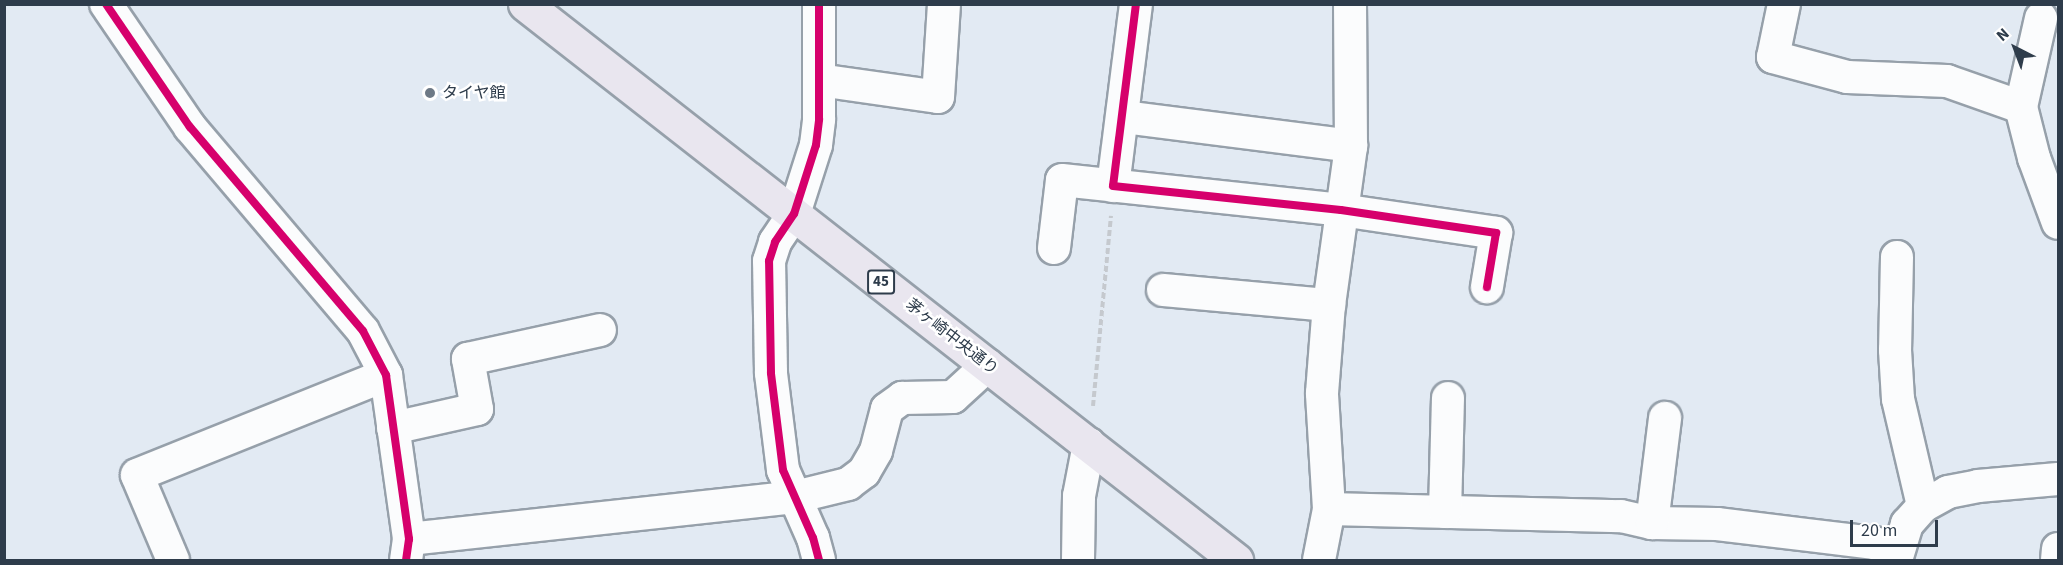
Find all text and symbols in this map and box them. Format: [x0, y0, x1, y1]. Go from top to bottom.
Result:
north arrow [1985, 18, 2045, 78]
text: N [1992, 23, 2014, 46]
place label: タイヤ館 [442, 83, 506, 103]
marker: タイヤ館 [423, 86, 437, 100]
road number: 45 [866, 270, 896, 294]
street label: 茅ヶ崎中央通り [902, 295, 1002, 379]
scale bar [1853, 508, 1942, 546]
text: 20 m [1861, 518, 1897, 543]

